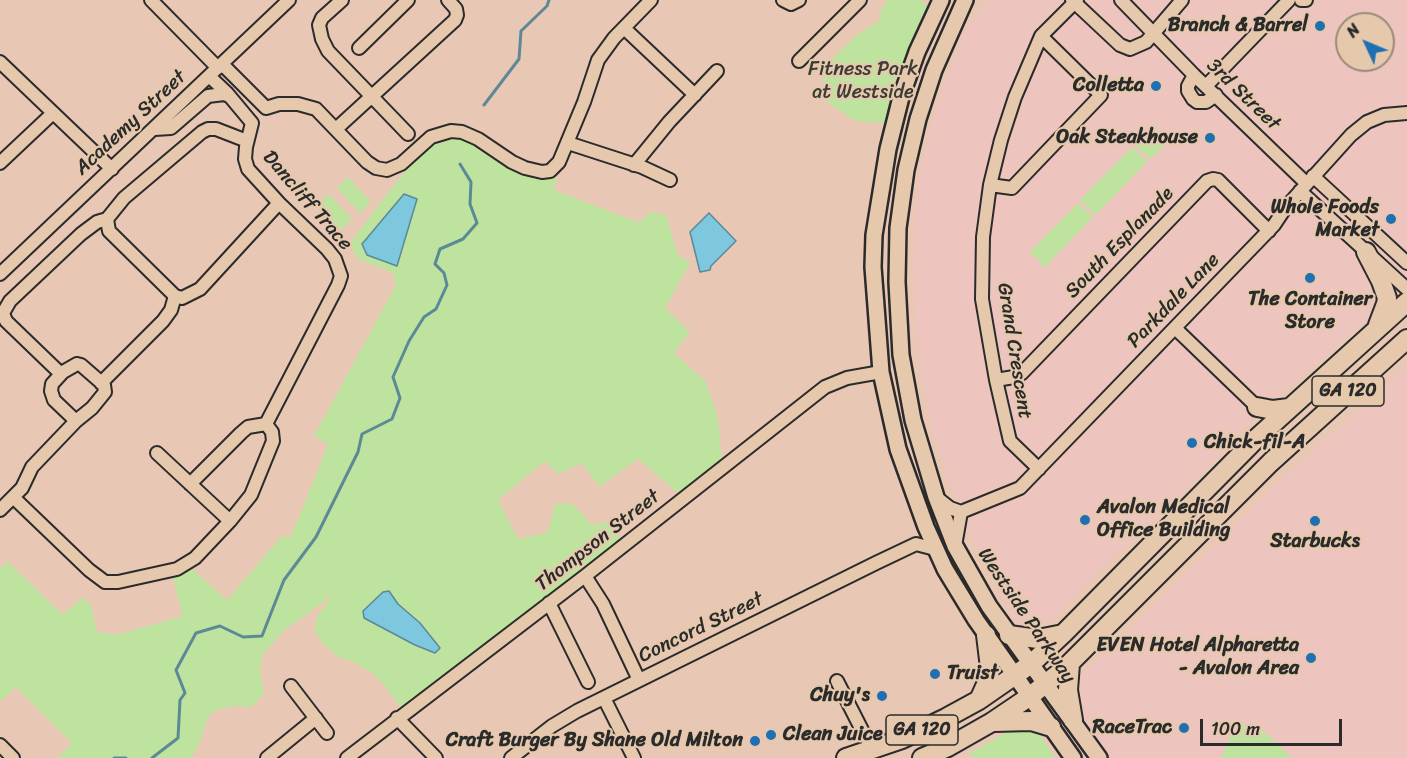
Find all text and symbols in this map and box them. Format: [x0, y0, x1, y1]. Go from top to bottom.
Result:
north arrow [1335, 12, 1395, 72]
place label: Branch & Barrel [1168, 14, 1308, 38]
text: N [1339, 16, 1367, 45]
marker: Branch & Barrel [1313, 19, 1327, 33]
street label: 3rd Street [1201, 54, 1285, 136]
park label: Fitness Park at Westside [808, 58, 918, 105]
street label: Academy Street [71, 65, 191, 181]
place label: Colletta [1073, 74, 1144, 98]
marker: Colletta [1149, 79, 1163, 93]
place label: Oak Steakhouse [1056, 126, 1198, 150]
marker: Oak Steakhouse [1203, 131, 1217, 145]
street label: Dancliff Trace [257, 146, 357, 256]
street label: South Esplanade [1061, 182, 1179, 304]
place label: Whole Foods Market [1271, 196, 1379, 243]
marker: Whole Foods Market [1384, 212, 1398, 226]
street label: Parkdale Lane [1123, 249, 1225, 353]
marker: The Container Store [1303, 271, 1317, 285]
street label: Grand Crescent [991, 281, 1037, 421]
place label: The Container Store [1248, 288, 1372, 335]
road number: GA 120 [1312, 376, 1384, 406]
place label: Chick-fil-A [1204, 431, 1305, 455]
marker: Chick-fil-A [1185, 436, 1199, 450]
street label: Thompson Street [531, 485, 665, 597]
place label: Avalon Medical Office Building [1097, 496, 1230, 543]
marker: Avalon Medical Office Building [1078, 513, 1092, 527]
marker: Starbucks [1308, 514, 1322, 528]
place label: Starbucks [1270, 530, 1360, 554]
street label: Westside Parkway [972, 544, 1080, 688]
street label: Concord Street [635, 587, 767, 669]
place label: EVEN Hotel Alpharetta - Avalon Area [1096, 634, 1299, 681]
marker: EVEN Hotel Alpharetta - Avalon Area [1304, 651, 1318, 665]
place label: Truist [947, 662, 998, 686]
marker: Truist [928, 667, 942, 681]
place label: Chuy's [810, 684, 870, 708]
marker: Chuy's [875, 689, 889, 703]
scale bar [1203, 707, 1346, 745]
text: 100 m [1211, 713, 1260, 745]
road number: GA 120 [886, 715, 958, 745]
place label: RaceTrac [1093, 716, 1172, 740]
marker: RaceTrac [1177, 721, 1191, 735]
place label: Clean Juice [783, 723, 883, 747]
marker: Clean Juice [764, 728, 778, 742]
place label: Craft Burger By Shane Old Milton [446, 729, 743, 753]
marker: Craft Burger By Shane Old Milton [748, 734, 762, 748]

